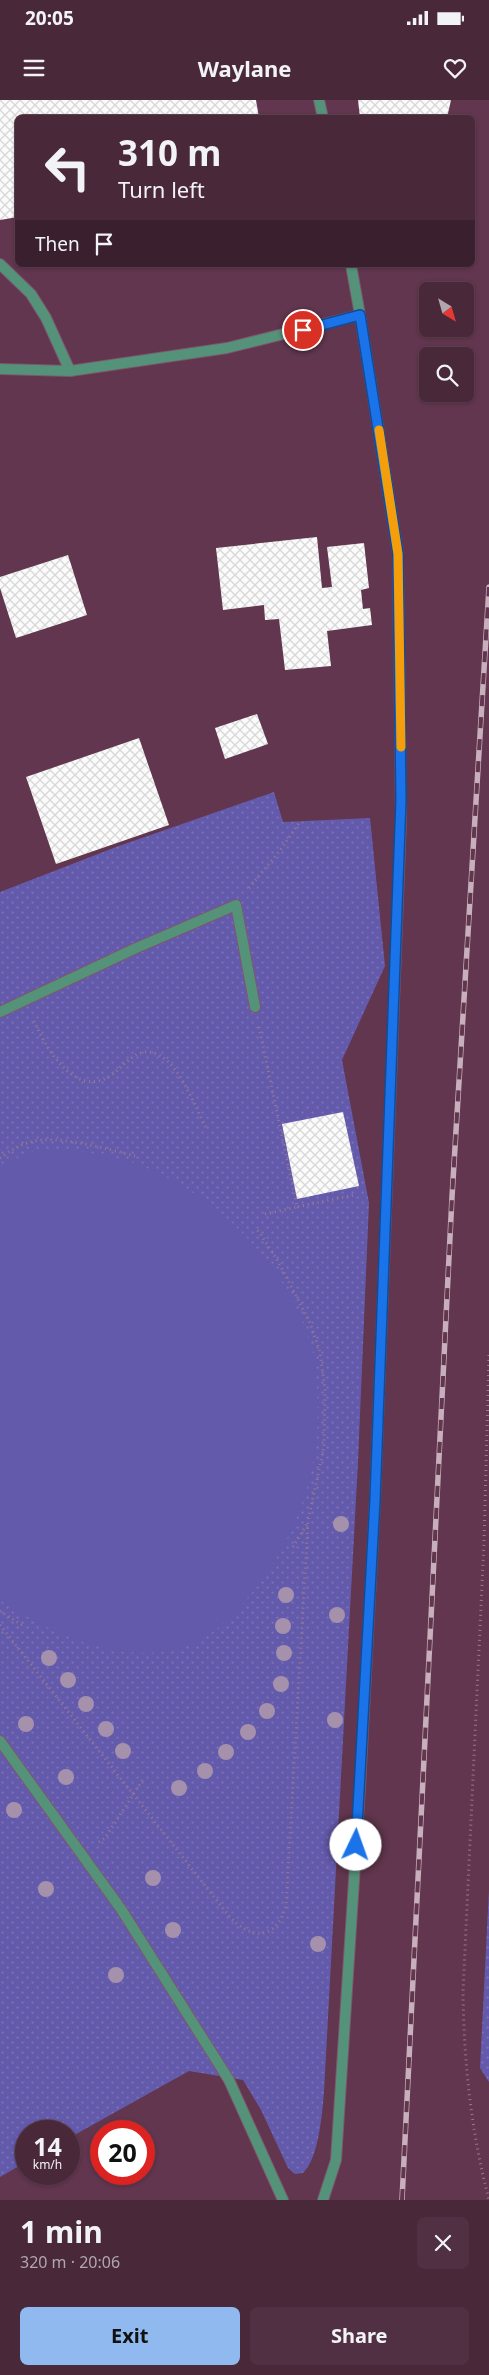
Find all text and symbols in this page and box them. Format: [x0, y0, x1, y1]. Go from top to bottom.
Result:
text: 20:05 [25, 5, 74, 31]
text: Waylane [198, 53, 291, 83]
icon: menu [20, 54, 48, 82]
icon: heart [441, 54, 469, 82]
text: 310 m [118, 129, 221, 176]
icon: left [35, 135, 100, 200]
text: Turn left [118, 174, 205, 204]
icon: arrive [90, 230, 118, 258]
text: Then [35, 231, 80, 257]
north arrow [419, 282, 474, 338]
map controls [419, 282, 474, 402]
pin [282, 309, 324, 351]
icon: arrive [289, 316, 317, 344]
button: search [419, 347, 474, 402]
position arrow [329, 1818, 381, 1870]
speed limit sign: 20 [90, 2120, 155, 2185]
text: 14 [33, 2129, 62, 2163]
text: km/h [33, 2156, 62, 2173]
text: 1 min [20, 2211, 103, 2252]
button: close [417, 2217, 469, 2269]
text: 320 m · 20:06 [20, 2251, 120, 2273]
button: Exit [20, 2307, 240, 2365]
button: Share [250, 2307, 469, 2365]

